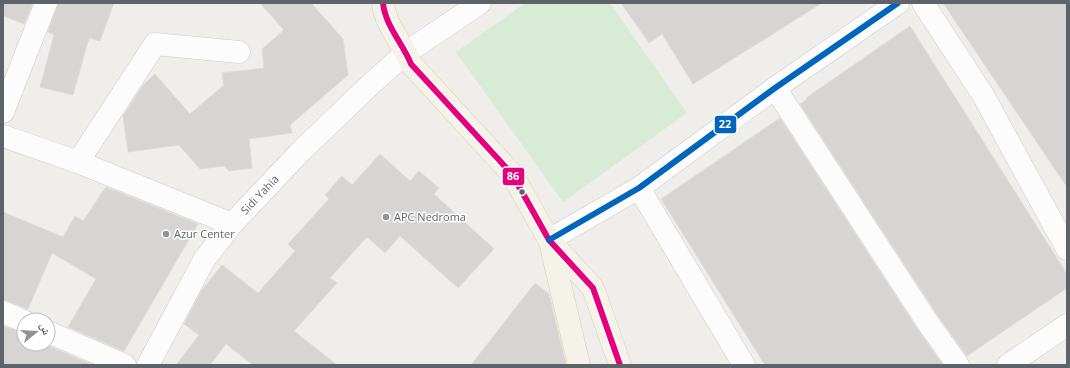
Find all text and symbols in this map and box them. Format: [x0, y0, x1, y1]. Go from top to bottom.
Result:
line badge: 22 [714, 115, 737, 134]
text: 22 [719, 116, 731, 131]
line badge: 86 [502, 167, 525, 186]
text: 86 [507, 168, 519, 183]
street label: Sidi Yahia [237, 171, 282, 217]
unlabelled marker [517, 187, 527, 197]
place label: APC Nedroma [394, 209, 466, 224]
marker: APC Nedroma [381, 212, 391, 222]
place label: Azur Center [174, 226, 235, 241]
marker: Azur Center [161, 229, 171, 239]
north arrow [16, 312, 56, 352]
text: ش [36, 321, 55, 337]

